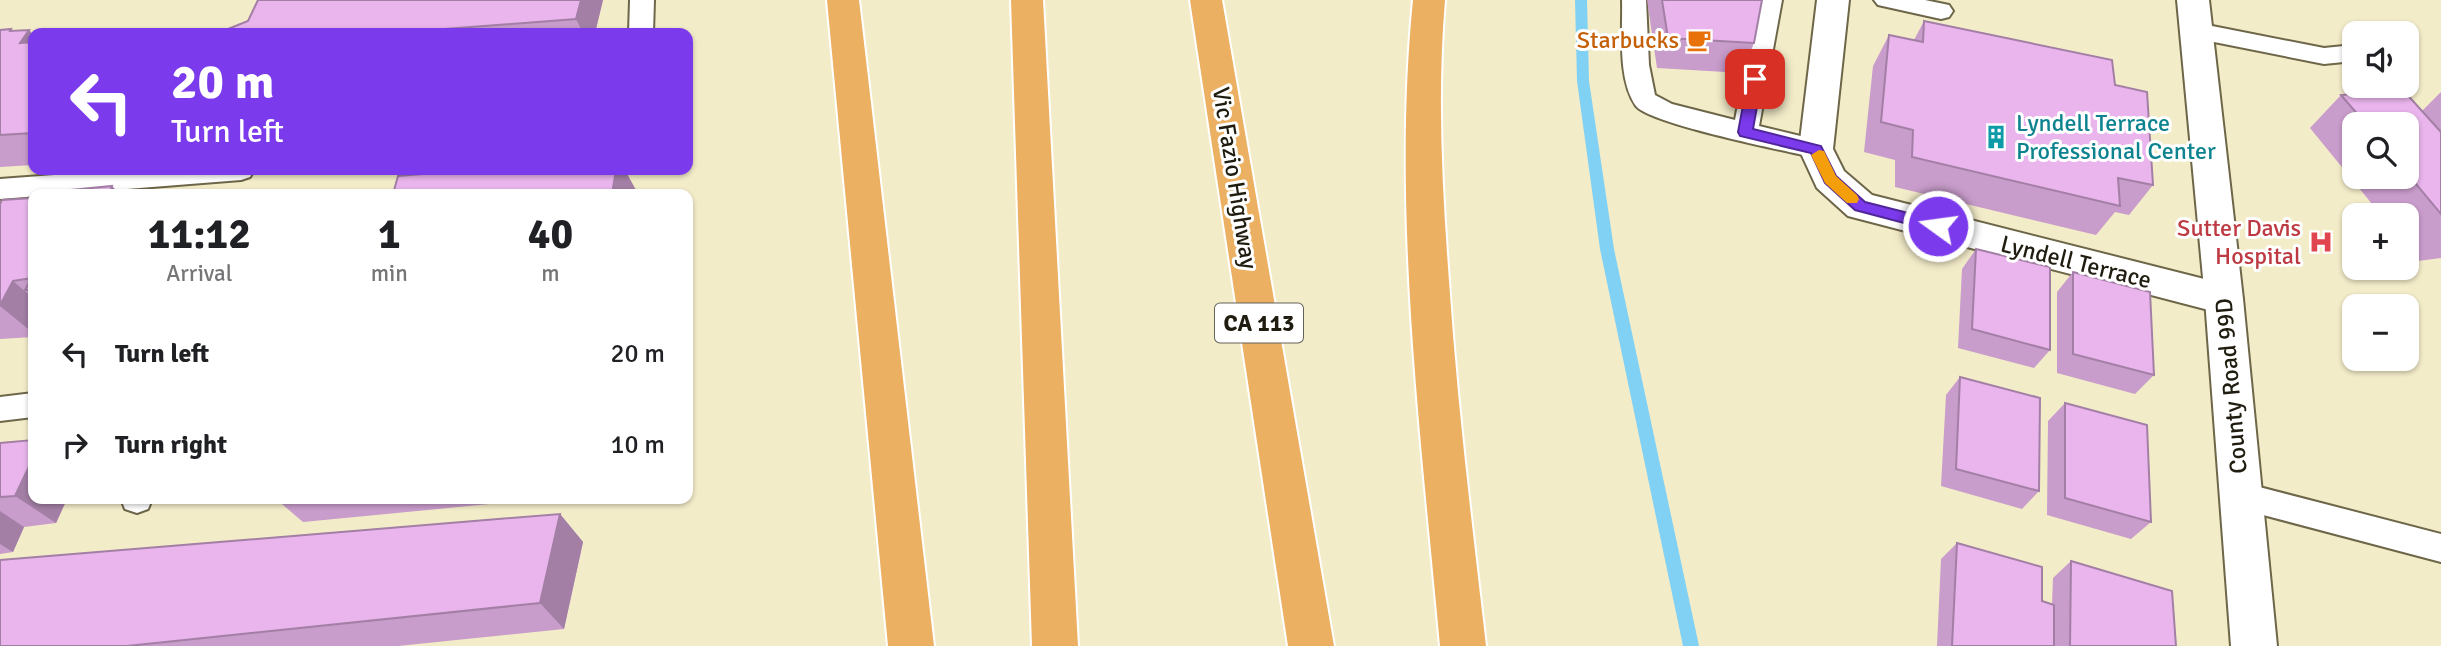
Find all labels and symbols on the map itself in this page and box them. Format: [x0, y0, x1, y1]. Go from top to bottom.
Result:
place label: Starbucks [1577, 25, 1679, 55]
cafe icon: Starbucks [1685, 26, 1713, 54]
pin [1725, 49, 1785, 109]
street label: Vic Fazio Highway [1206, 85, 1264, 271]
place label: Lyndell Terrace Professional Center [2016, 108, 2216, 166]
building icon: Lyndell Terrace Professional Center [1982, 123, 2010, 151]
position arrow [1901, 189, 1975, 263]
place label: Sutter Davis Hospital [2177, 213, 2301, 271]
hospital icon: Sutter Davis Hospital [2307, 228, 2335, 256]
street label: Lyndell Terrace [1998, 229, 2154, 295]
street label: County Road 99D [2208, 297, 2254, 475]
road number: CA 113 [1215, 304, 1303, 342]

